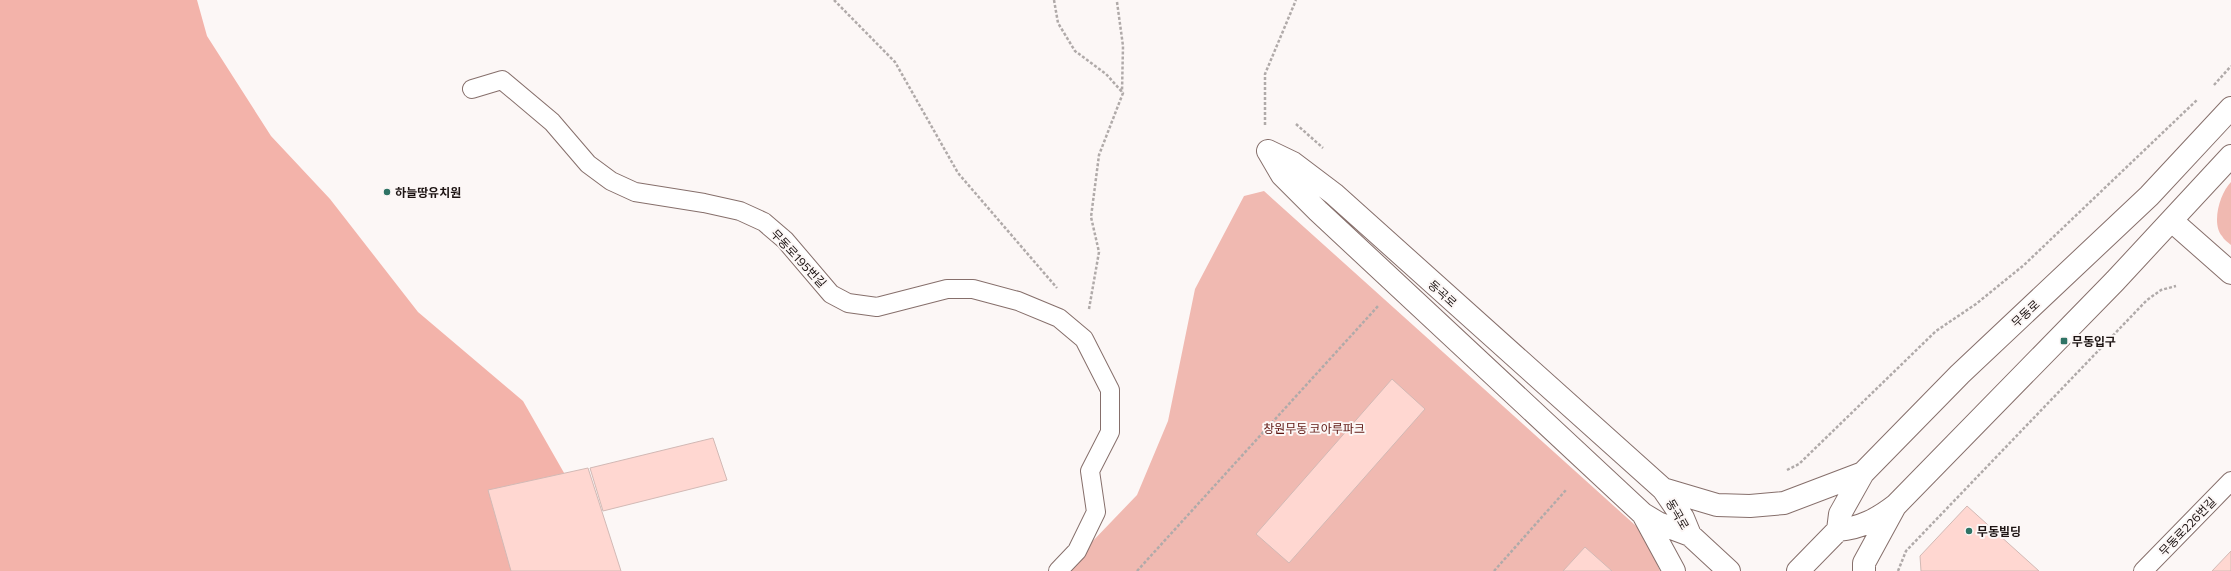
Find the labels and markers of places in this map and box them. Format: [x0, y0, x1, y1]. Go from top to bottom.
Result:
place label: 하늘땅유치원 [395, 185, 461, 199]
marker: 하늘땅유치원 [382, 187, 392, 197]
place label: 무동입구 [2072, 334, 2116, 348]
marker: 무동입구 [2059, 336, 2069, 346]
place label: 무동빌딩 [1977, 524, 2021, 538]
marker: 무동빌딩 [1964, 526, 1974, 536]

